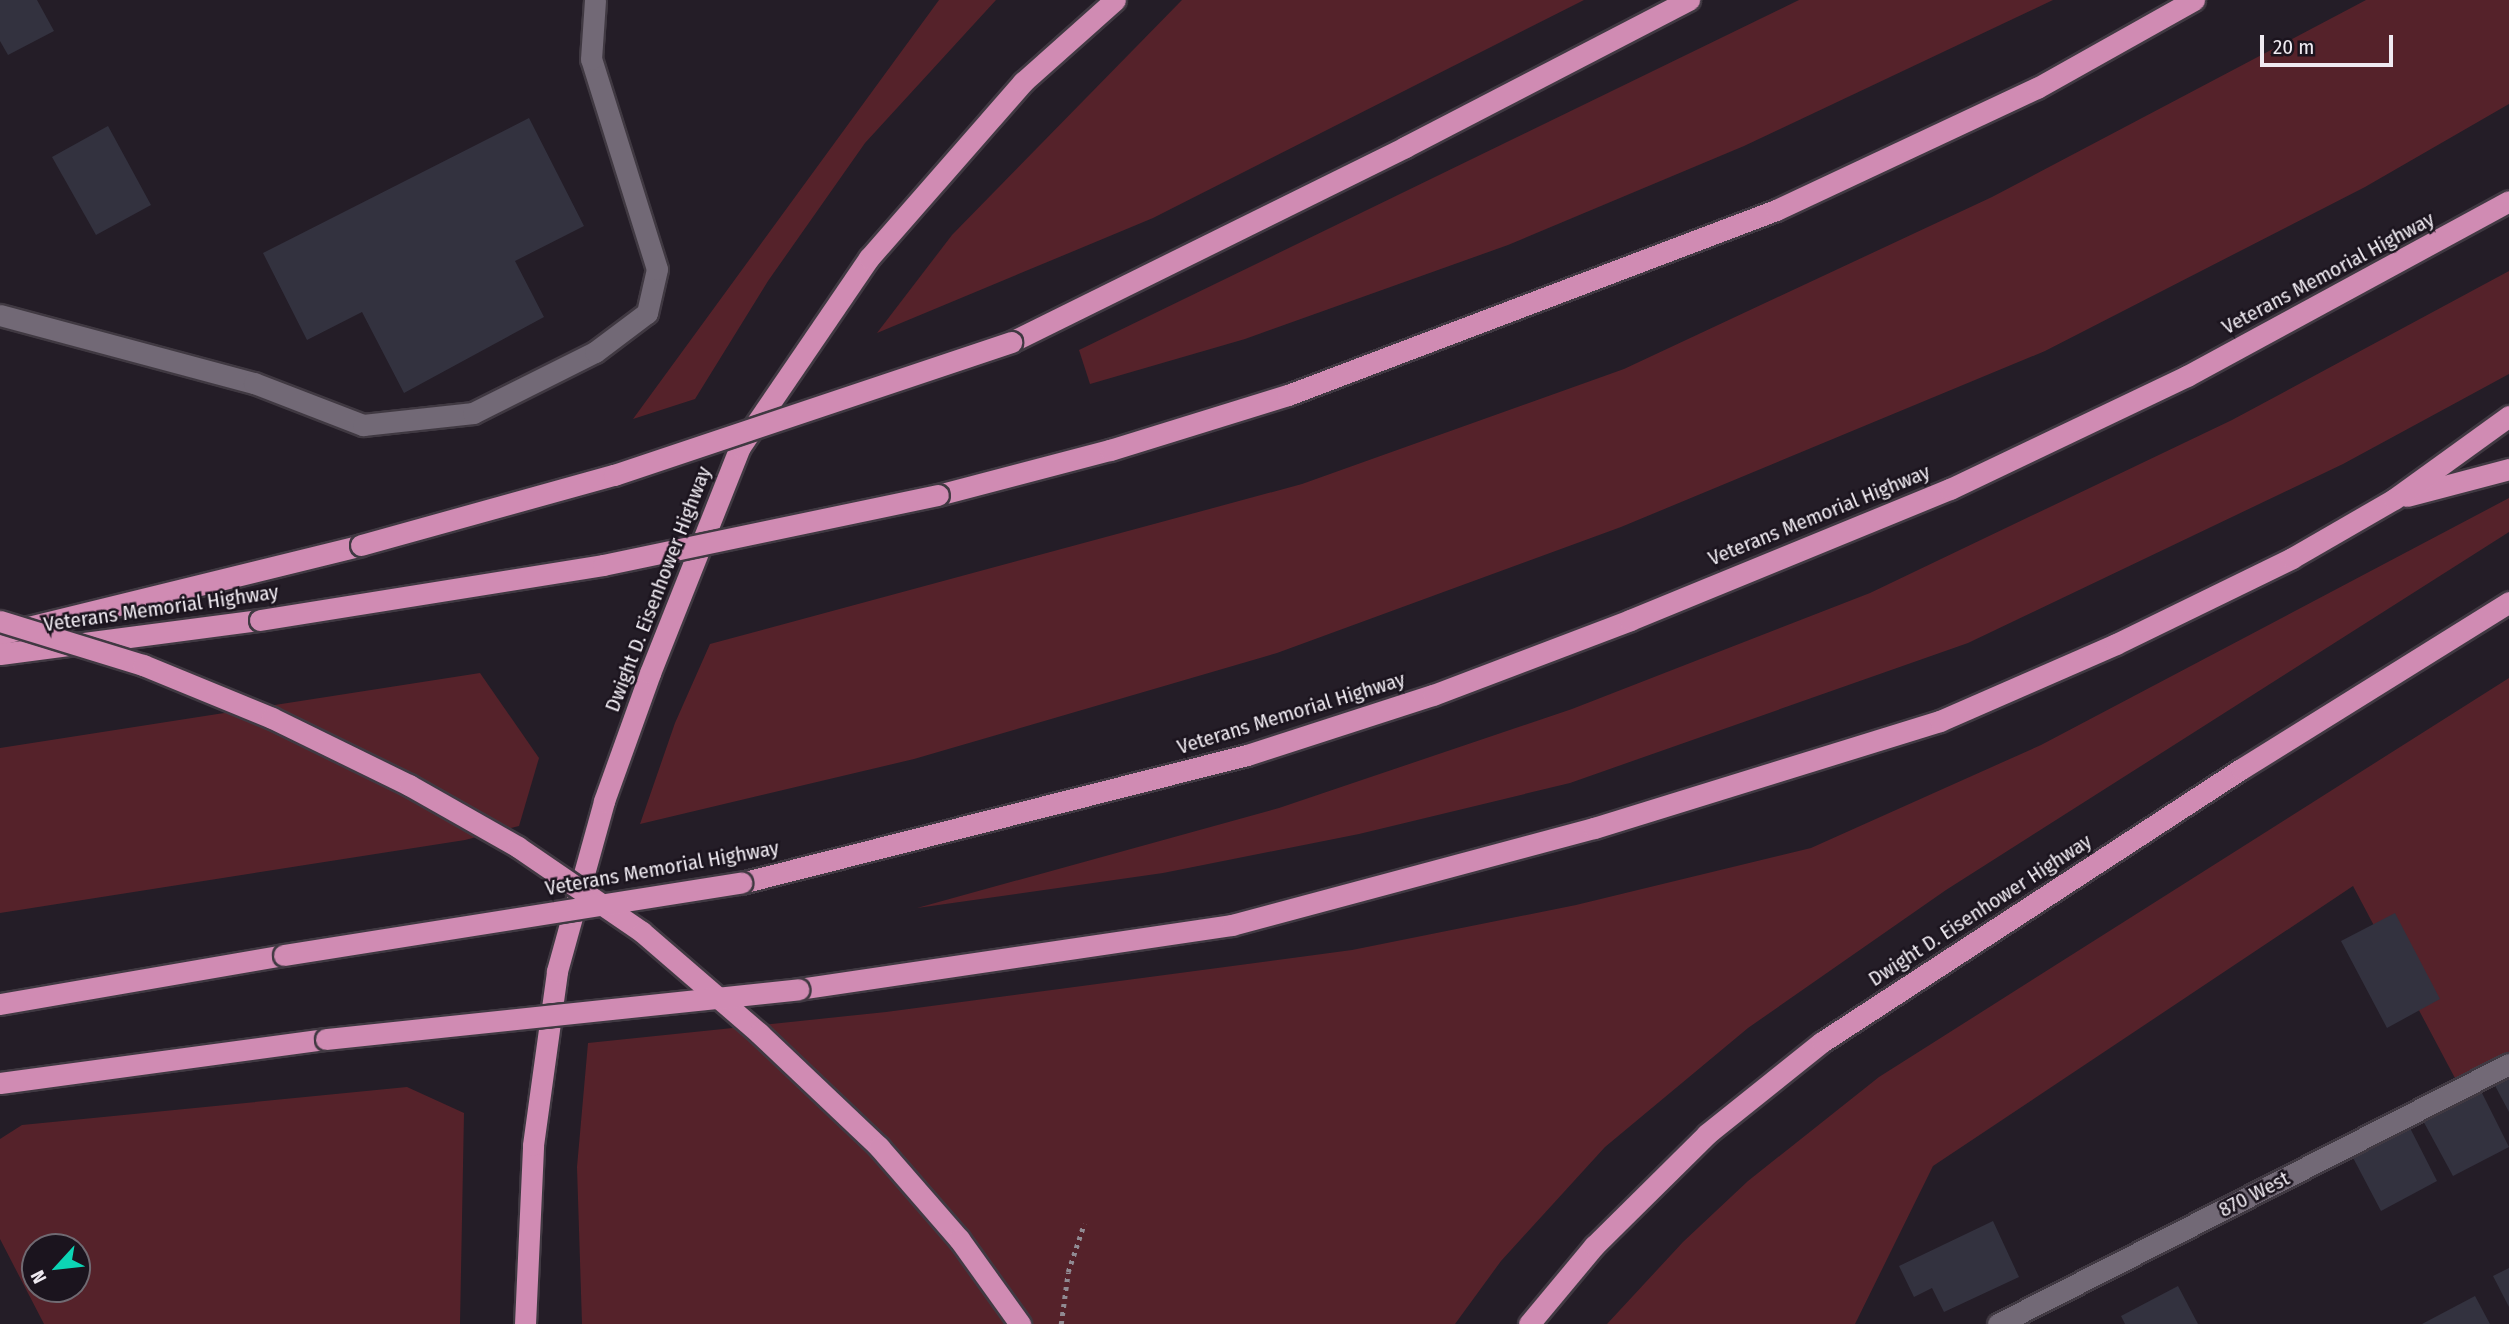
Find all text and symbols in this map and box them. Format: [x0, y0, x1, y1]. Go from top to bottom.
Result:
scale bar [2264, 21, 2397, 65]
text: 20 m [2273, 34, 2314, 60]
street label: Veterans Memorial Highway [2218, 206, 2438, 340]
street label: Veterans Memorial Highway [1704, 459, 1934, 571]
street label: Dwight D. Eisenhower Highway [599, 463, 717, 715]
street label: Veterans Memorial Highway [42, 579, 280, 637]
street label: Veterans Memorial Highway [1174, 666, 1408, 760]
street label: Dwight D. Eisenhower Highway [1864, 828, 2096, 992]
street label: Veterans Memorial Highway [543, 835, 781, 901]
street label: 870 West [2214, 1165, 2294, 1223]
north arrow [21, 1233, 91, 1303]
text: N [26, 1267, 51, 1287]

